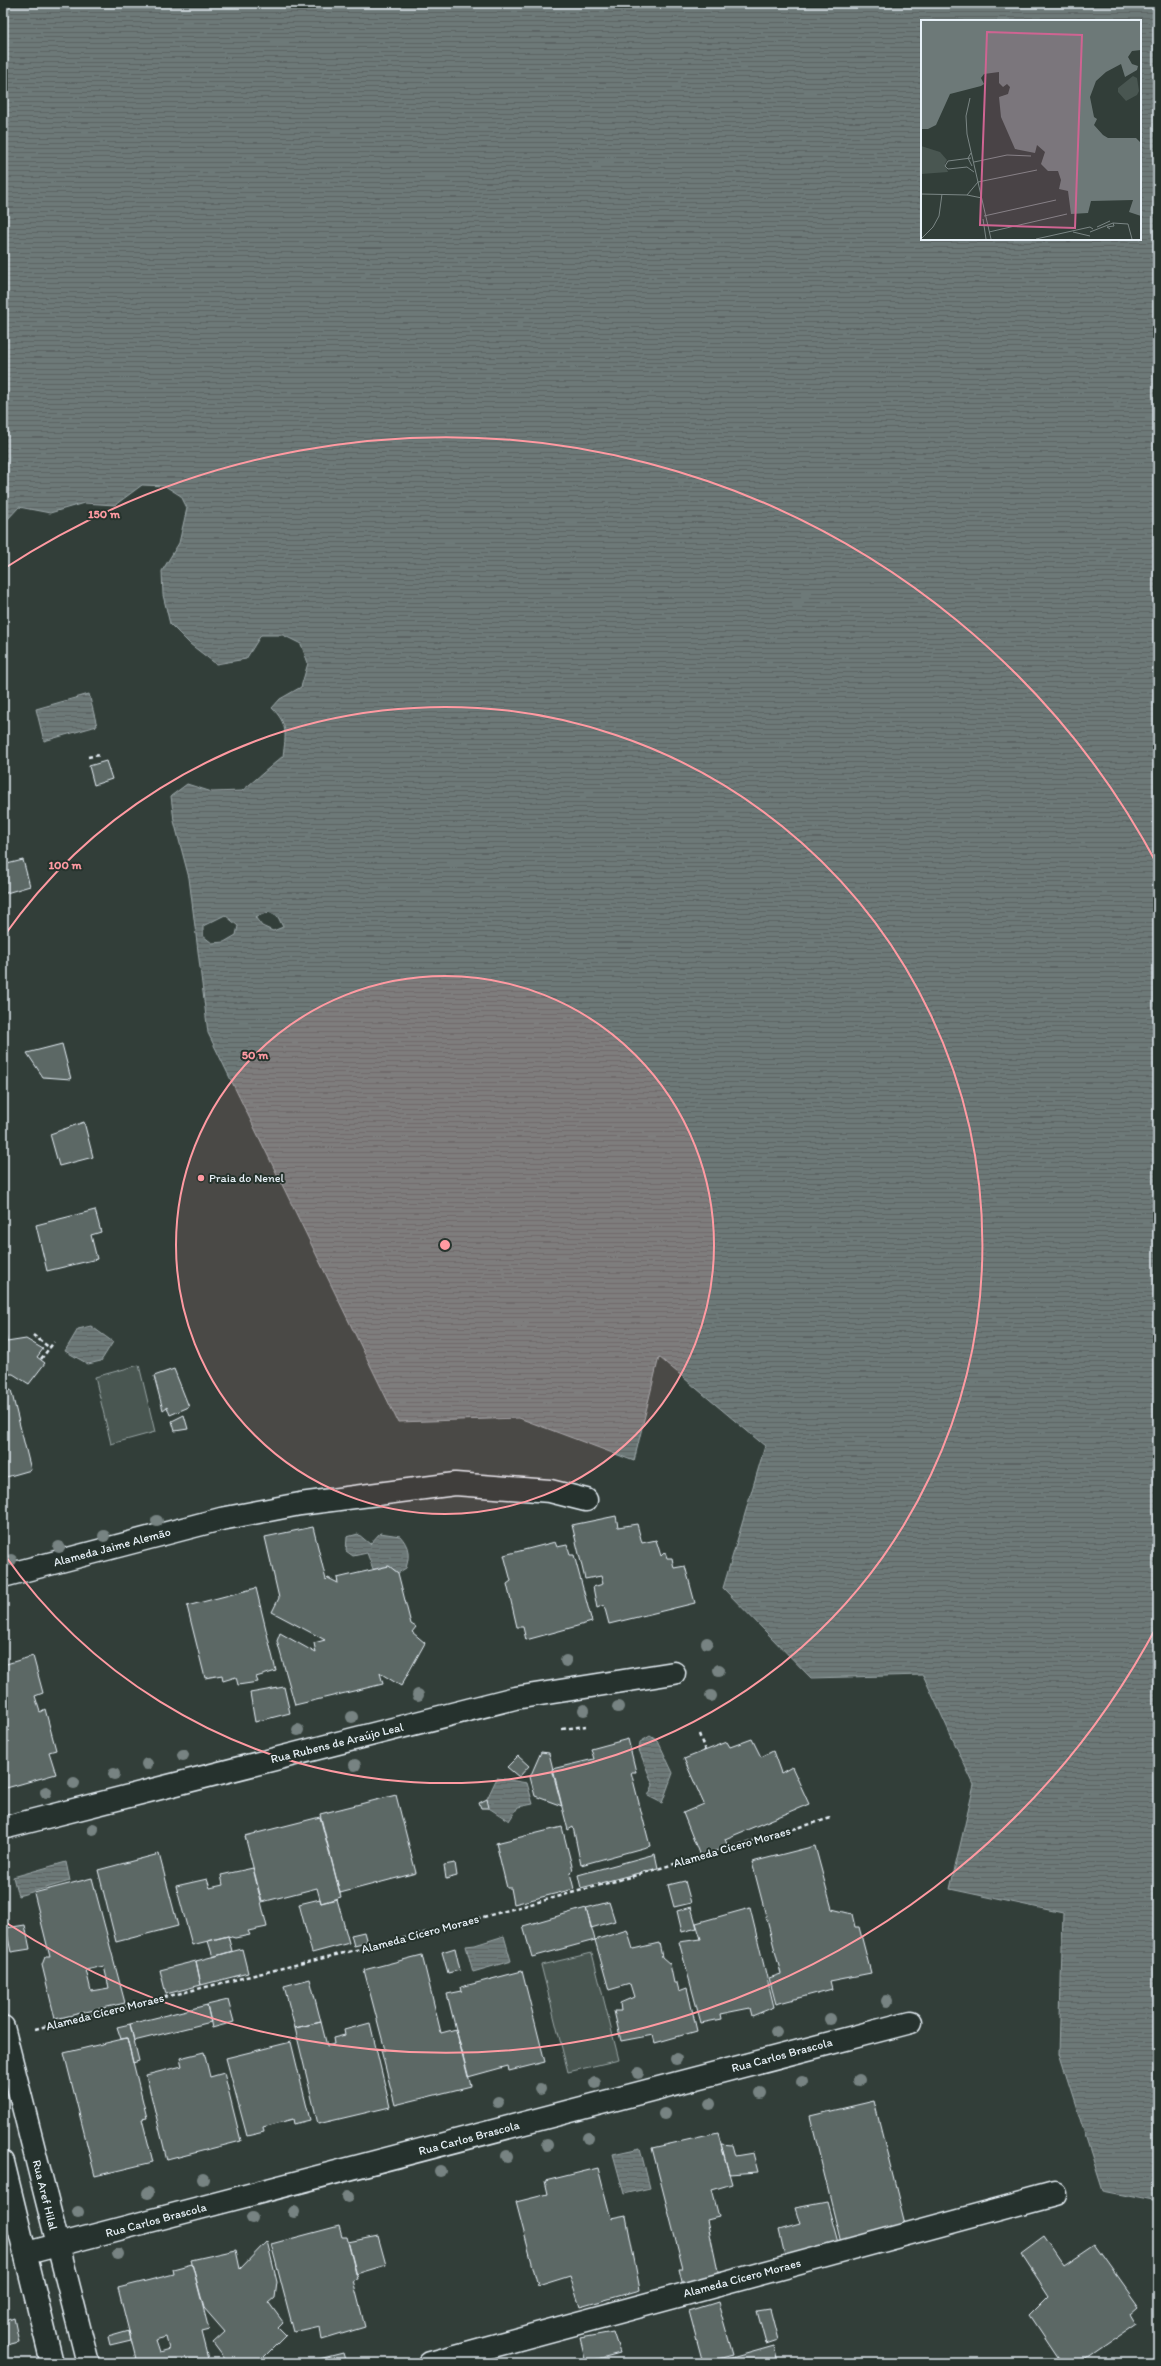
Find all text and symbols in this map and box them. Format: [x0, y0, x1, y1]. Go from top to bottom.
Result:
inset map [921, 20, 1141, 240]
text: 150 m [88, 507, 121, 521]
text: 100 m [48, 858, 82, 872]
text: 50 m [242, 1048, 269, 1062]
place label: Praia do Nenel [209, 1171, 285, 1185]
marker: Praia do Nenel [196, 1173, 206, 1183]
centre of rings [438, 1238, 452, 1252]
street label: Alameda Jaime Alemão [52, 1525, 172, 1569]
street label: Rua Rubens de Araújo Leal [269, 1720, 405, 1766]
street label: Alameda Cícero Moraes [672, 1824, 792, 1870]
street label: Alameda Cícero Moraes [360, 1912, 480, 1956]
street label: Alameda Cícero Moraes [45, 1991, 165, 2033]
street label: Rua Carlos Brascola [730, 2035, 835, 2075]
street label: Rua Carlos Brascola [417, 2118, 522, 2158]
street label: Rua Aref Hilal [29, 2158, 61, 2232]
street label: Rua Carlos Brascola [104, 2200, 209, 2240]
street label: Alameda Cícero Moraes [682, 2256, 802, 2300]

